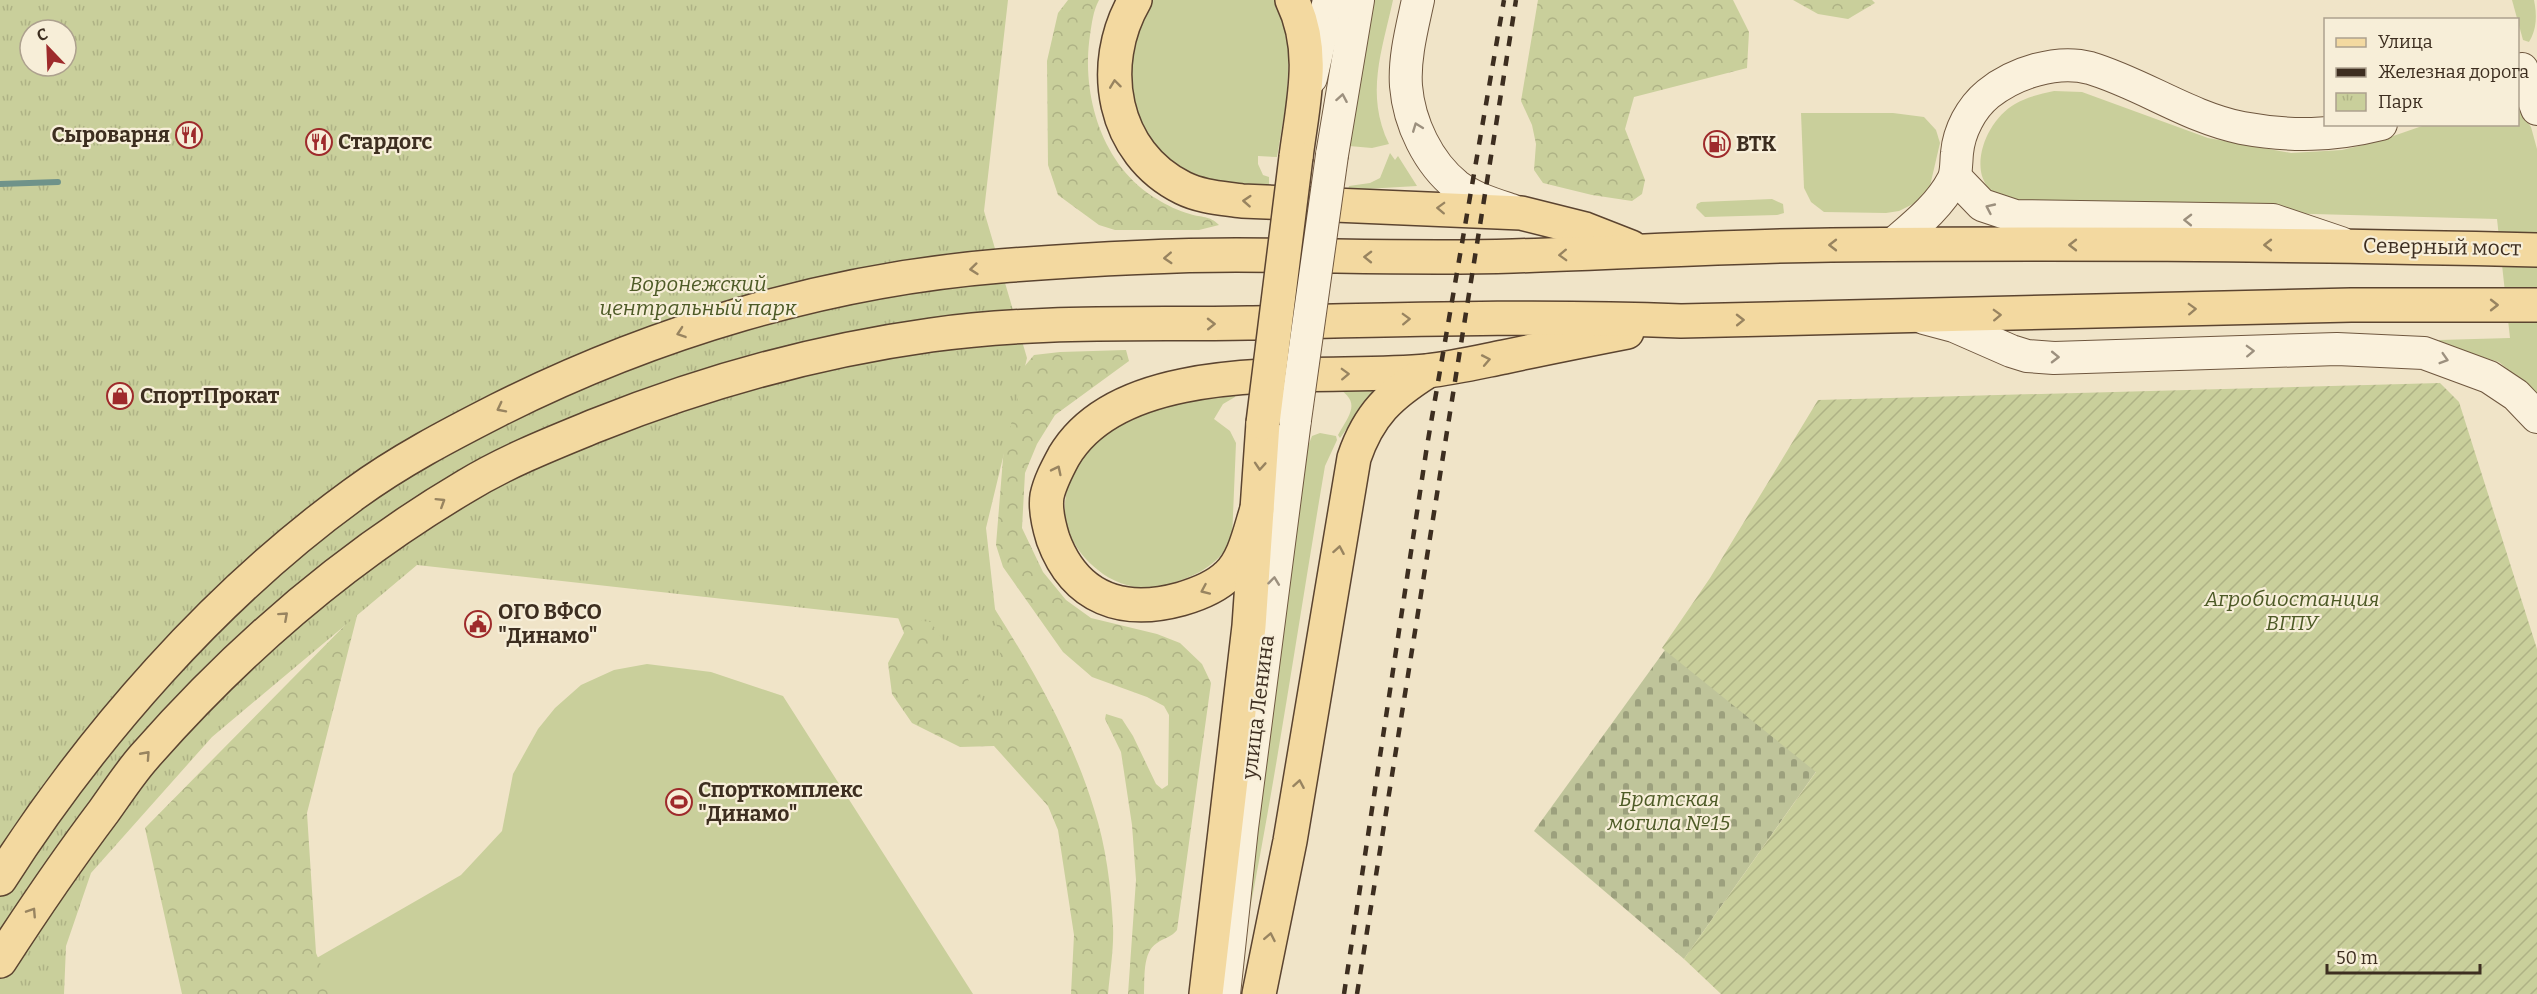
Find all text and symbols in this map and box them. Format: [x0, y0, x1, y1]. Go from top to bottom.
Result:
north arrow [18, 18, 78, 78]
legend [2324, 18, 2519, 126]
text: С [34, 24, 51, 45]
text: Улица [2378, 31, 2433, 53]
text: Железная дорога [2378, 61, 2529, 83]
one-way arrow [1109, 79, 1121, 89]
text: Парк [2378, 91, 2423, 113]
one-way arrow [1335, 93, 1348, 103]
restaurant icon: Сыроварня [174, 120, 204, 150]
place label: Сыроварня [51, 122, 170, 148]
one-way arrow [1411, 122, 1424, 132]
restaurant icon: Стардогс [304, 127, 334, 157]
place label: Стардогс [338, 129, 433, 155]
fuel station icon: ВТК [1702, 129, 1732, 159]
place label: ВТК [1736, 131, 1776, 157]
one-way arrow [1242, 194, 1251, 207]
one-way arrow [1437, 201, 1446, 214]
one-way arrow [1985, 203, 1996, 215]
one-way arrow [2183, 213, 2192, 226]
street label: Северный мост [2363, 233, 2522, 261]
one-way arrow [1829, 239, 1838, 251]
one-way arrow [2068, 239, 2077, 251]
one-way arrow [2263, 239, 2272, 251]
one-way arrow [1558, 249, 1567, 261]
one-way arrow [1363, 250, 1372, 263]
one-way arrow [1164, 251, 1173, 264]
one-way arrow [969, 262, 978, 275]
park label: Воронежский центральный парк [599, 271, 797, 321]
one-way arrow [2489, 299, 2498, 311]
one-way arrow [2188, 303, 2197, 315]
one-way arrow [1993, 308, 2002, 321]
one-way arrow [1401, 313, 1410, 326]
one-way arrow [1735, 313, 1744, 326]
one-way arrow [1206, 318, 1215, 330]
one-way arrow [676, 325, 687, 338]
one-way arrow [2245, 345, 2254, 358]
one-way arrow [2050, 351, 2059, 363]
one-way arrow [2438, 352, 2449, 364]
one-way arrow [1480, 354, 1490, 367]
one-way arrow [1341, 367, 1350, 380]
shop icon: СпортПрокат [105, 381, 135, 411]
place label: СпортПрокат [140, 383, 280, 409]
one-way arrow [497, 401, 508, 413]
one-way arrow [1254, 461, 1267, 470]
one-way arrow [1050, 466, 1061, 477]
one-way arrow [435, 497, 445, 509]
one-way arrow [1332, 545, 1344, 554]
one-way arrow [1267, 577, 1279, 586]
one-way arrow [1201, 582, 1212, 594]
park label: Агробиостанция ВГПУ [2203, 586, 2380, 636]
place label: ОГО ВФСО "Динамо" [498, 599, 602, 649]
public building icon: ОГО ВФСО "Динамо" [463, 609, 493, 639]
one-way arrow [277, 612, 288, 623]
street label: улица Ленина [1236, 633, 1280, 782]
one-way arrow [139, 751, 150, 761]
place label: Спорткомплекс "Динамо" [698, 777, 863, 827]
one-way arrow [1293, 779, 1305, 788]
park label: Братская могила №15 [1607, 786, 1730, 836]
sports icon: Спорткомплекс "Динамо" [664, 787, 694, 817]
one-way arrow [24, 908, 36, 918]
one-way arrow [1263, 932, 1276, 942]
scale bar [2327, 937, 2480, 975]
text: 50 m [2336, 947, 2378, 969]

